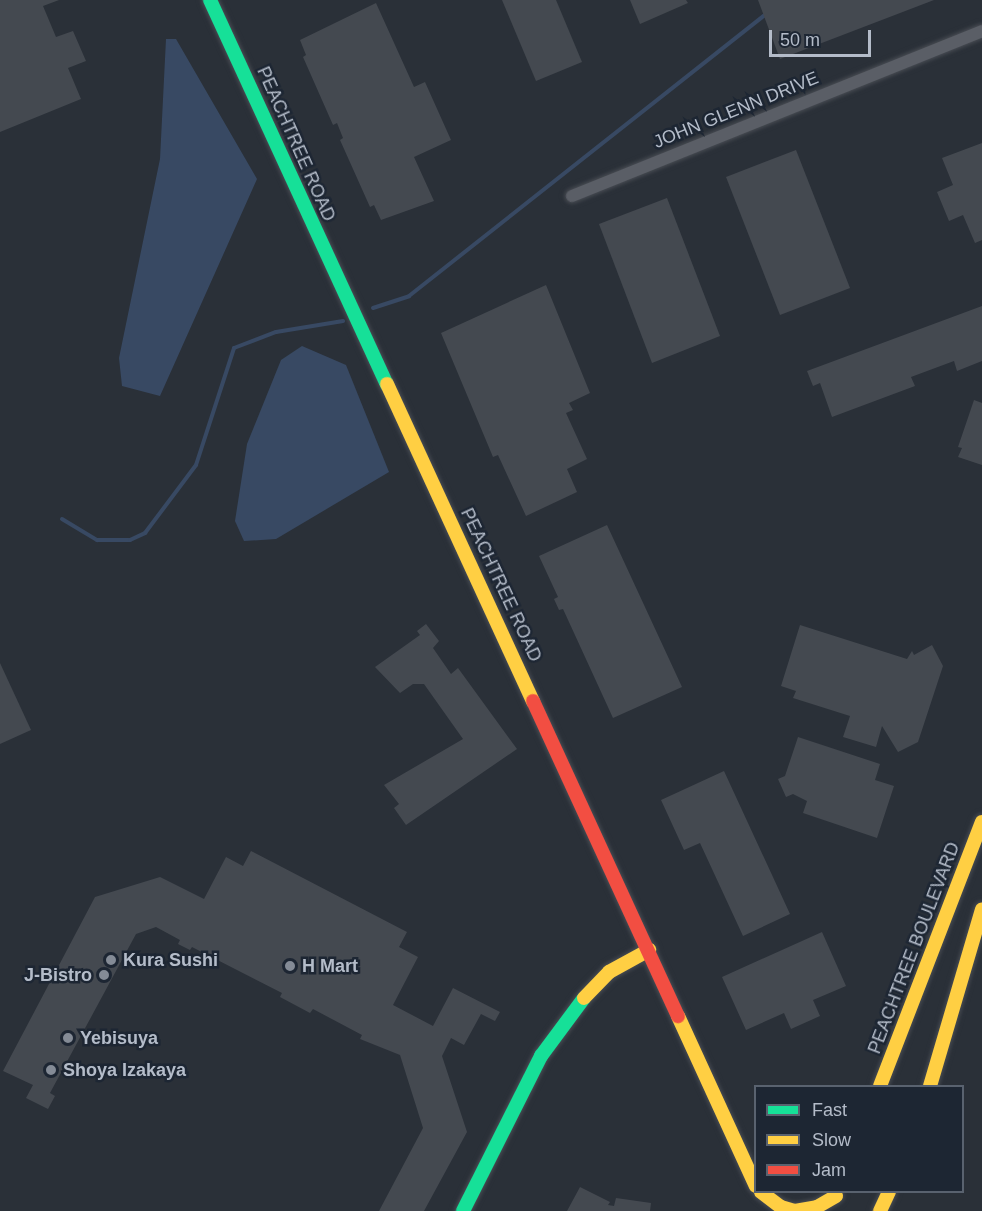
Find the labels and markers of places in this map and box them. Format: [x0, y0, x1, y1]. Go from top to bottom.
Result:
place label: Kura Sushi [123, 949, 218, 971]
marker: Kura Sushi [104, 953, 118, 967]
place label: H Mart [302, 955, 358, 977]
marker: H Mart [283, 959, 297, 973]
place label: J-Bistro [24, 964, 92, 986]
marker: J-Bistro [97, 968, 111, 982]
place label: Yebisuya [80, 1027, 158, 1049]
marker: Yebisuya [61, 1031, 75, 1045]
place label: Shoya Izakaya [63, 1059, 186, 1081]
marker: Shoya Izakaya [44, 1063, 58, 1077]

